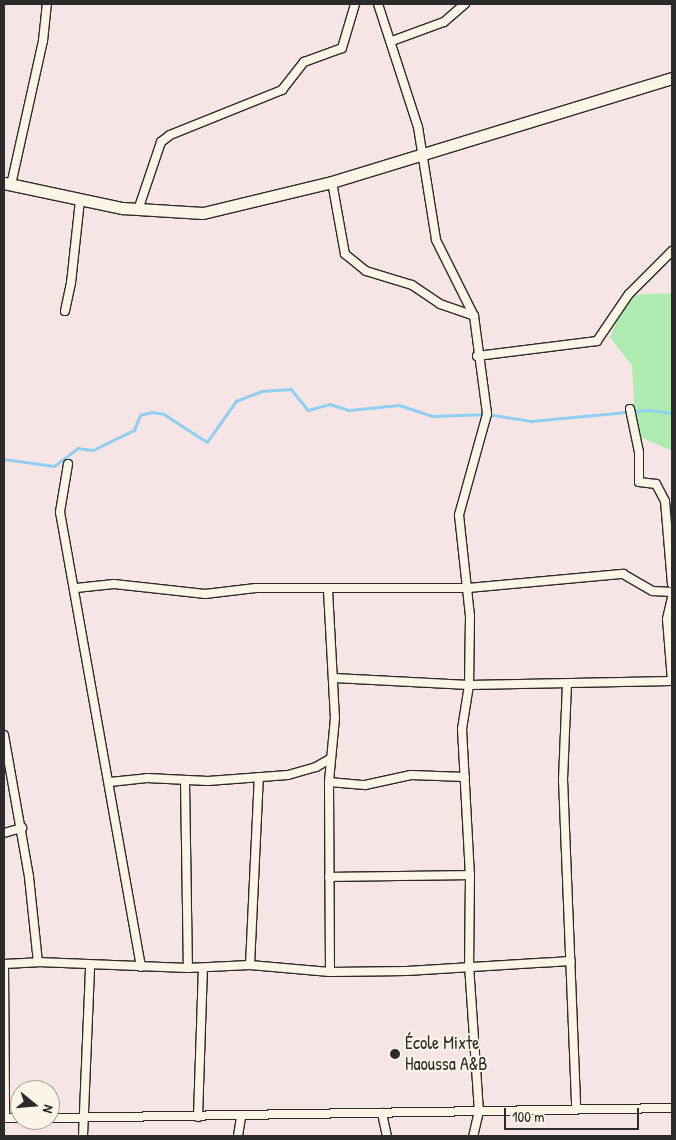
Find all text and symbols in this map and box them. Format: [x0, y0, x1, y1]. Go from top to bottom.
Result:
place label: École Mixte Haoussa A&B [405, 1033, 487, 1076]
marker: École Mixte Haoussa A&B [389, 1048, 401, 1060]
north arrow [10, 1080, 60, 1130]
scale bar [506, 1098, 641, 1130]
text: N [39, 1103, 59, 1116]
text: 100 m [512, 1106, 545, 1127]

